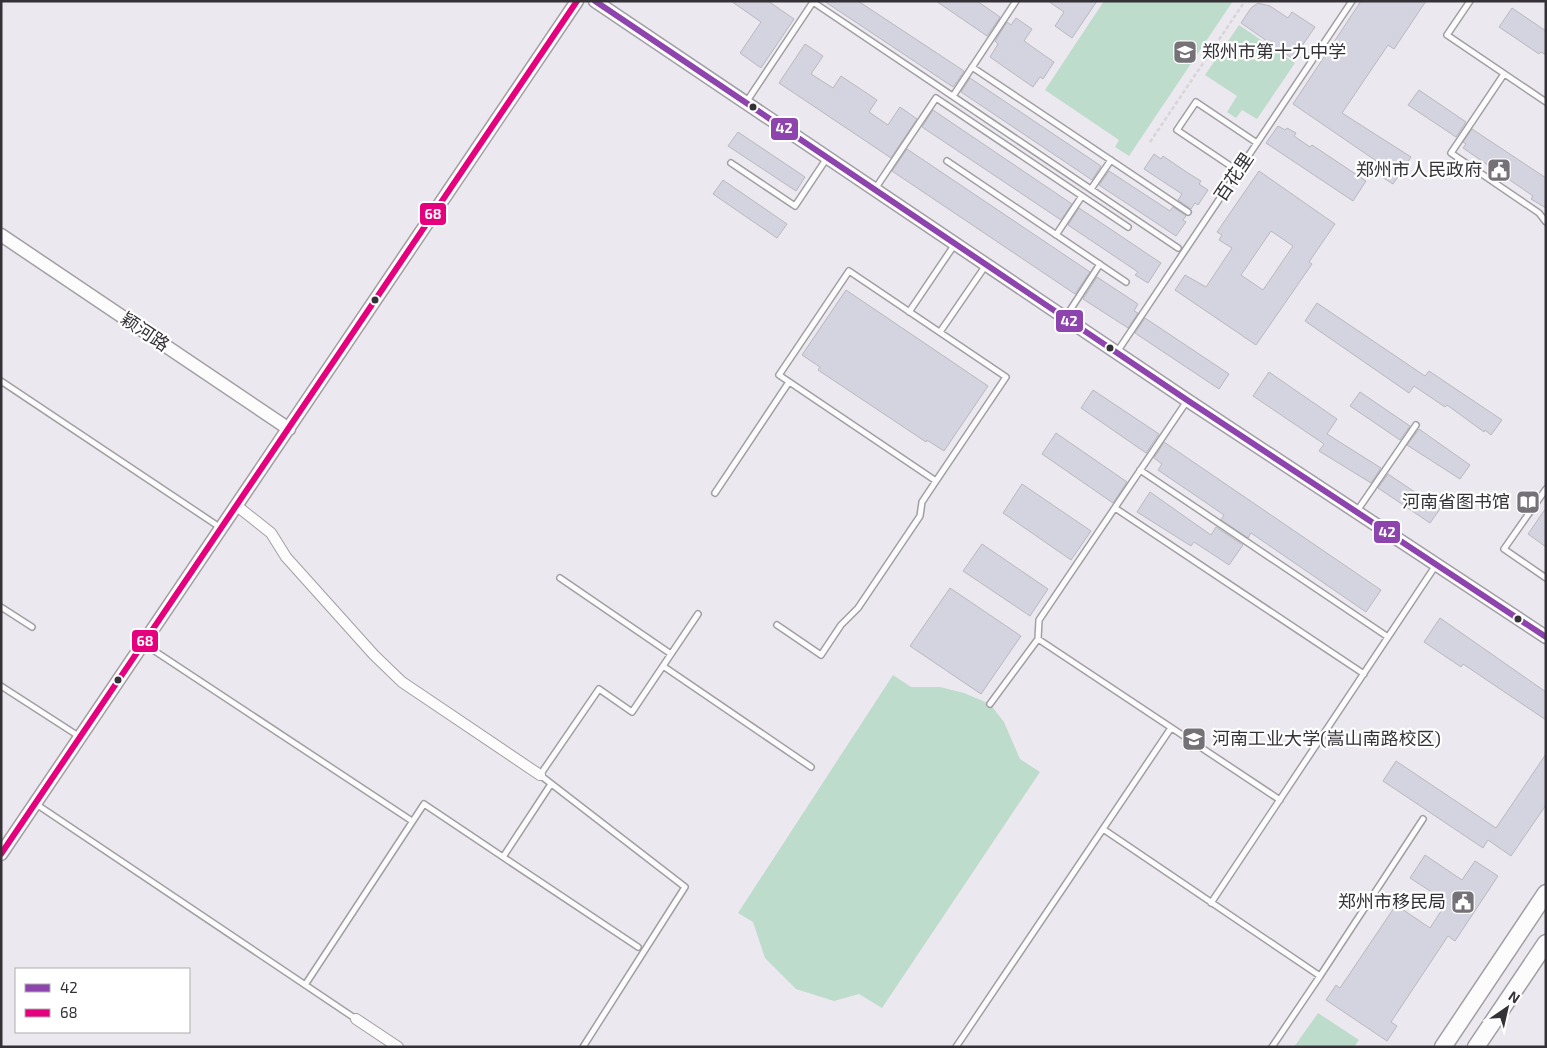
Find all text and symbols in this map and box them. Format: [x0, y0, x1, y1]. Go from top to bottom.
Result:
school or university icon: 郑州市第十九中学 [1172, 39, 1198, 65]
place label: 郑州市第十九中学 [1202, 40, 1346, 62]
unlabelled marker [748, 102, 758, 112]
line badge: 42 [770, 117, 799, 141]
text: 42 [775, 119, 793, 136]
street label: 百花里 [1209, 148, 1257, 205]
public building icon: 郑州市人民政府 [1486, 157, 1512, 183]
place label: 郑州市人民政府 [1356, 158, 1482, 180]
line badge: 68 [419, 202, 447, 226]
text: 68 [425, 205, 441, 222]
unlabelled marker [370, 295, 380, 305]
street label: 颖河路 [117, 307, 174, 355]
line badge: 42 [1055, 309, 1084, 333]
text: 42 [1060, 312, 1078, 329]
unlabelled marker [1105, 343, 1115, 353]
library icon: 河南省图书馆 [1515, 489, 1541, 515]
place label: 河南省图书馆 [1402, 490, 1510, 512]
line badge: 42 [1373, 520, 1401, 544]
text: 42 [1378, 523, 1396, 540]
unlabelled marker [1513, 614, 1523, 624]
line badge: 68 [131, 629, 159, 653]
text: 68 [137, 632, 153, 649]
unlabelled marker [113, 675, 123, 685]
school or university icon: 河南工业大学(嵩山南路校区) [1181, 726, 1207, 752]
place label: 河南工业大学(嵩山南路校区) [1212, 727, 1441, 749]
public building icon: 郑州市移民局 [1450, 889, 1476, 915]
place label: 郑州市移民局 [1338, 890, 1446, 912]
legend [15, 968, 190, 1033]
text: 42 [60, 978, 78, 996]
north arrow [1482, 983, 1532, 1033]
text: N [1506, 987, 1523, 1007]
text: 68 [60, 1003, 78, 1021]

